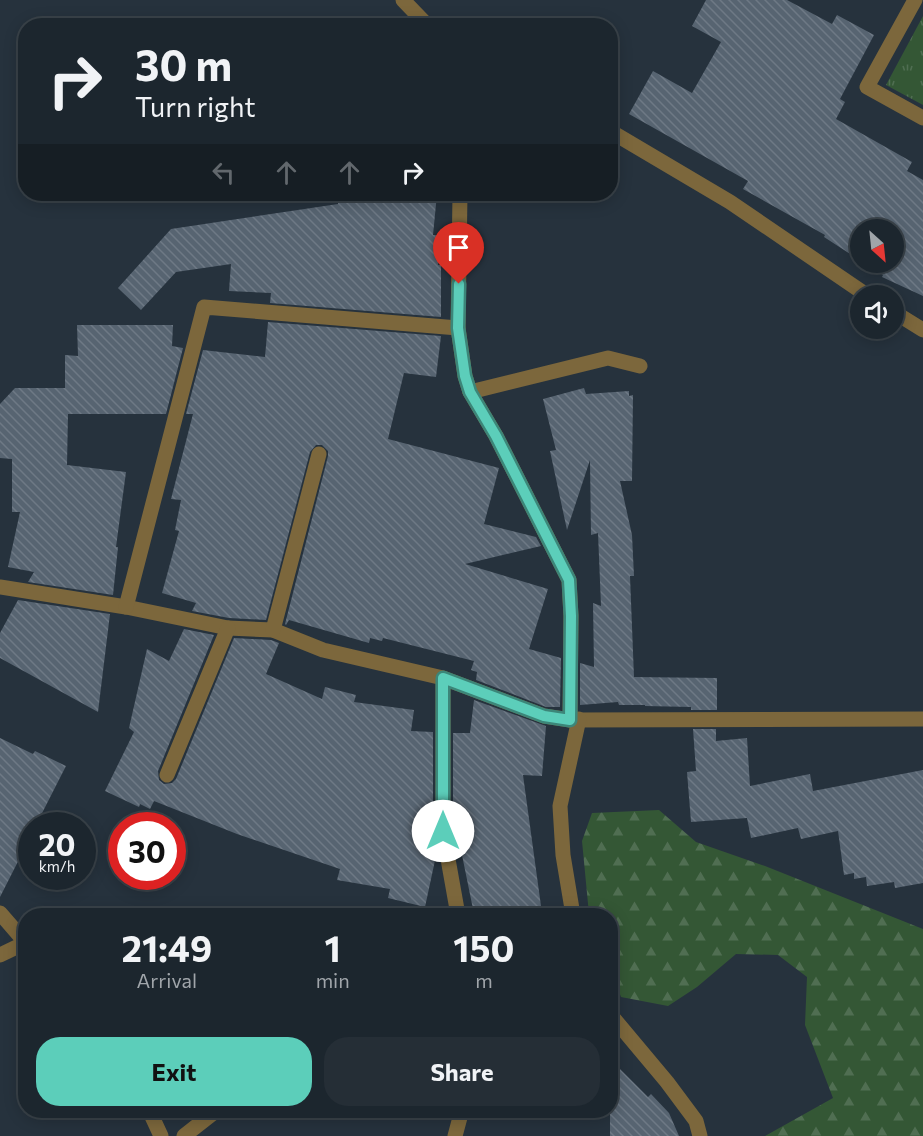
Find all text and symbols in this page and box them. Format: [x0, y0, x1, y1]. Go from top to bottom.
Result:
text: 30 m [135, 38, 232, 90]
icon: right [36, 42, 114, 120]
text: Turn right [135, 90, 255, 123]
icon: left [207, 156, 240, 189]
icon: ahead [270, 156, 303, 189]
icon: ahead [333, 156, 366, 189]
icon: right [396, 156, 429, 189]
north arrow [850, 219, 904, 273]
map controls [850, 219, 904, 339]
pin [433, 222, 484, 284]
icon: arrive [442, 231, 475, 264]
button: sound [850, 285, 904, 339]
position arrow [411, 799, 475, 863]
speed limit sign: 30 [108, 812, 186, 890]
text: 20 [39, 825, 75, 862]
text: km/h [39, 857, 75, 875]
text: 21:49 [122, 925, 212, 969]
text: 1 [325, 925, 341, 969]
text: 150 [453, 925, 514, 969]
text: Arrival [137, 968, 197, 992]
text: min [316, 968, 350, 992]
text: m [475, 968, 493, 992]
button: Exit [36, 1037, 312, 1106]
button: Share [324, 1037, 600, 1106]

